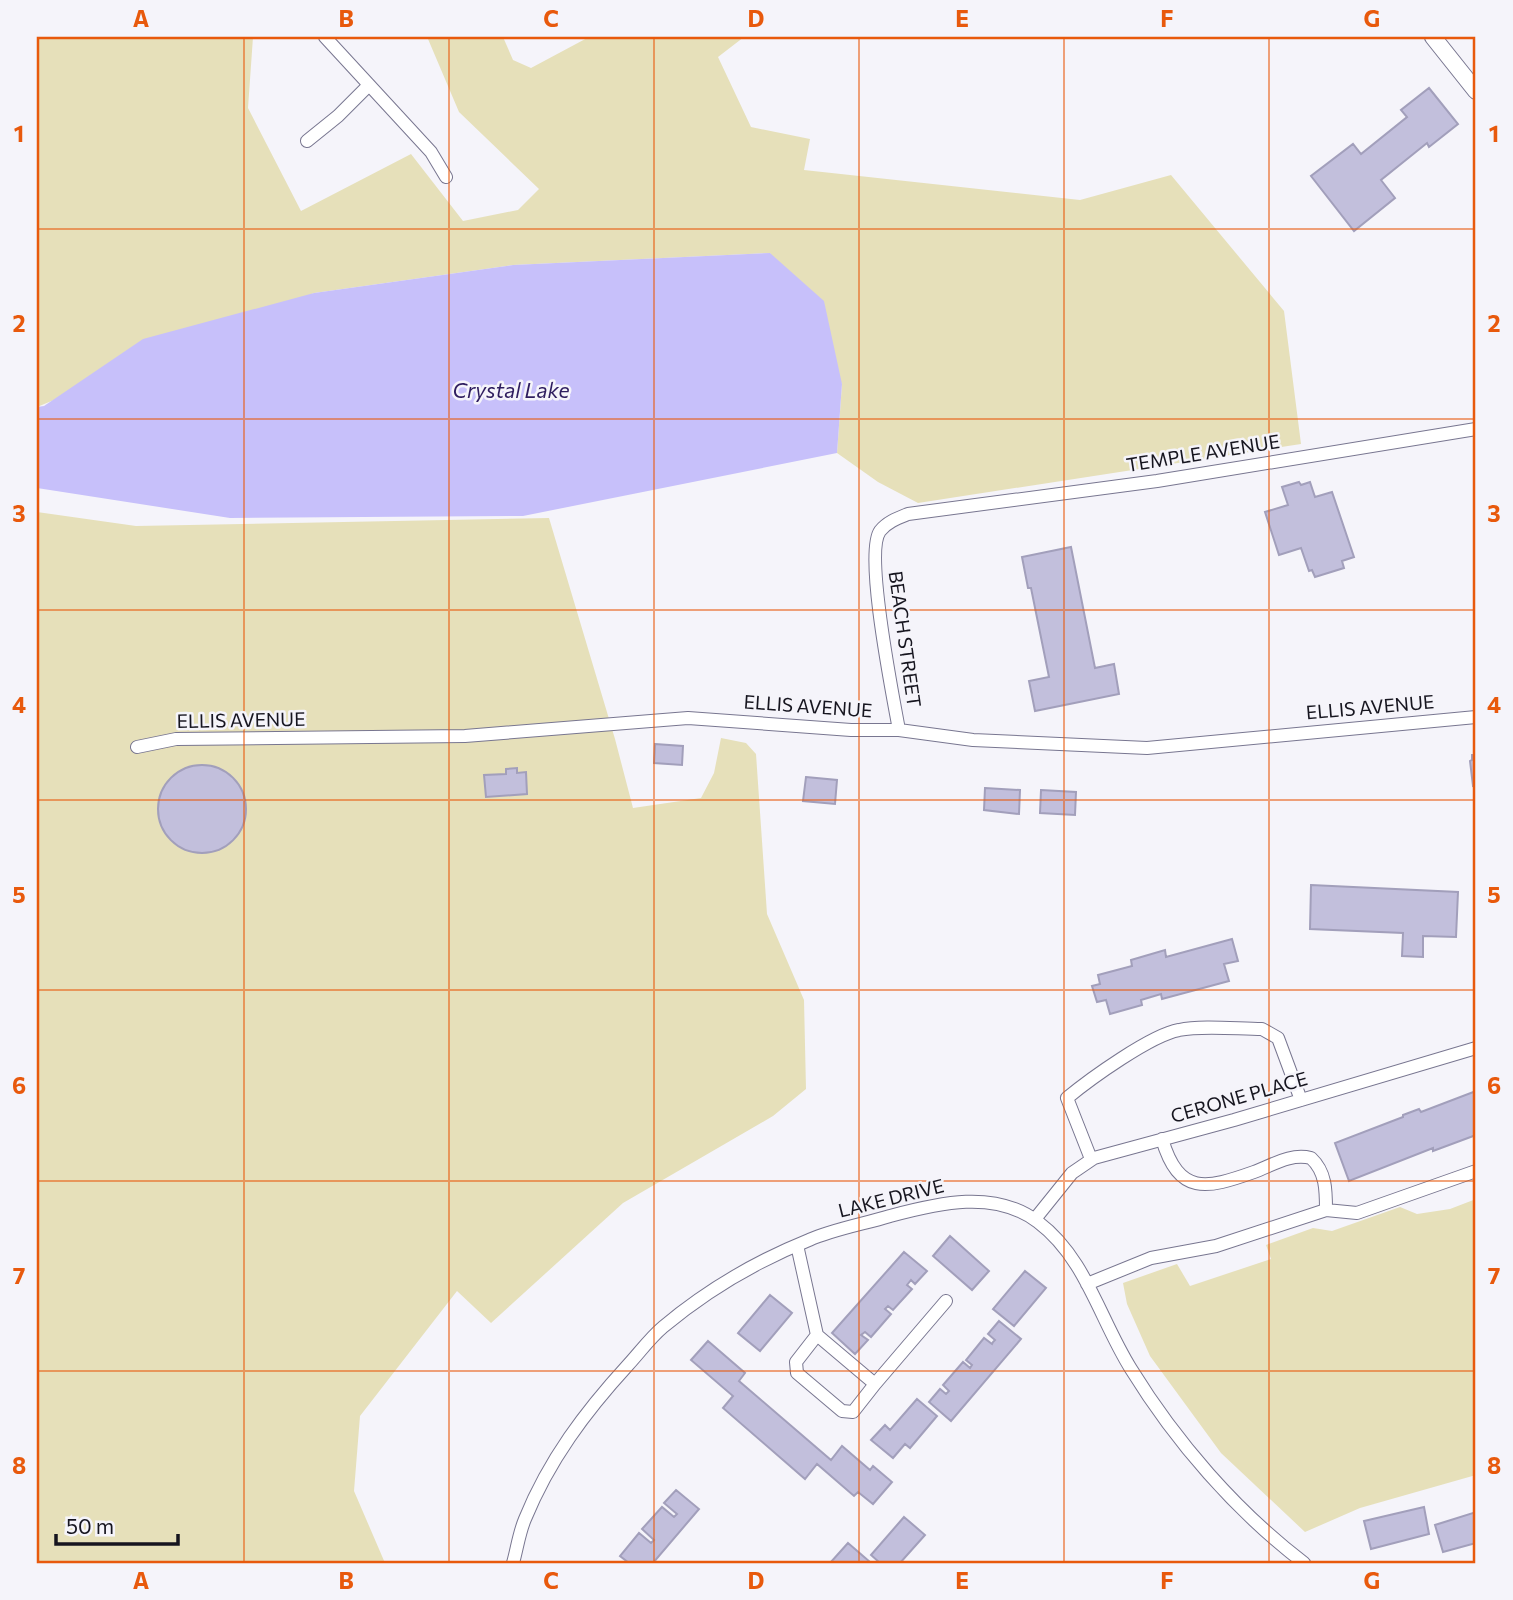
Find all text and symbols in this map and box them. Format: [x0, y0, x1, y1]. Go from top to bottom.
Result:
text: A [133, 4, 150, 32]
text: B [338, 4, 354, 32]
text: C [543, 4, 559, 32]
text: D [748, 4, 765, 32]
text: E [955, 4, 969, 32]
text: F [1160, 4, 1174, 32]
text: G [1364, 4, 1380, 32]
text: 1 [14, 119, 24, 147]
text: 1 [1489, 119, 1499, 147]
text: 2 [12, 309, 26, 337]
text: 2 [1487, 309, 1501, 337]
water label: Crystal Lake [453, 377, 569, 402]
street label: TEMPLE AVENUE [1125, 429, 1281, 476]
text: 3 [12, 499, 26, 527]
text: 3 [1487, 499, 1501, 527]
street label: BEACH STREET [885, 569, 926, 709]
street label: ELLIS AVENUE [1305, 689, 1435, 724]
text: 4 [12, 690, 26, 718]
street label: ELLIS AVENUE [743, 690, 873, 721]
text: 4 [1487, 690, 1501, 718]
street label: ELLIS AVENUE [176, 707, 306, 732]
text: 5 [12, 880, 26, 908]
text: 5 [1487, 880, 1501, 908]
street label: CERONE PLACE [1168, 1066, 1310, 1127]
text: 6 [12, 1071, 26, 1099]
text: 6 [1487, 1071, 1501, 1099]
street label: LAKE DRIVE [836, 1173, 946, 1222]
text: 7 [13, 1261, 25, 1289]
text: 7 [1488, 1261, 1500, 1289]
text: 8 [12, 1451, 26, 1479]
text: 8 [1487, 1451, 1501, 1479]
scale bar [56, 1502, 178, 1546]
text: 50 m [66, 1513, 114, 1538]
text: A [133, 1566, 150, 1594]
text: B [338, 1566, 354, 1594]
text: C [543, 1566, 559, 1594]
text: D [748, 1566, 765, 1594]
text: E [955, 1566, 969, 1594]
text: F [1160, 1566, 1174, 1594]
text: G [1364, 1566, 1380, 1594]

